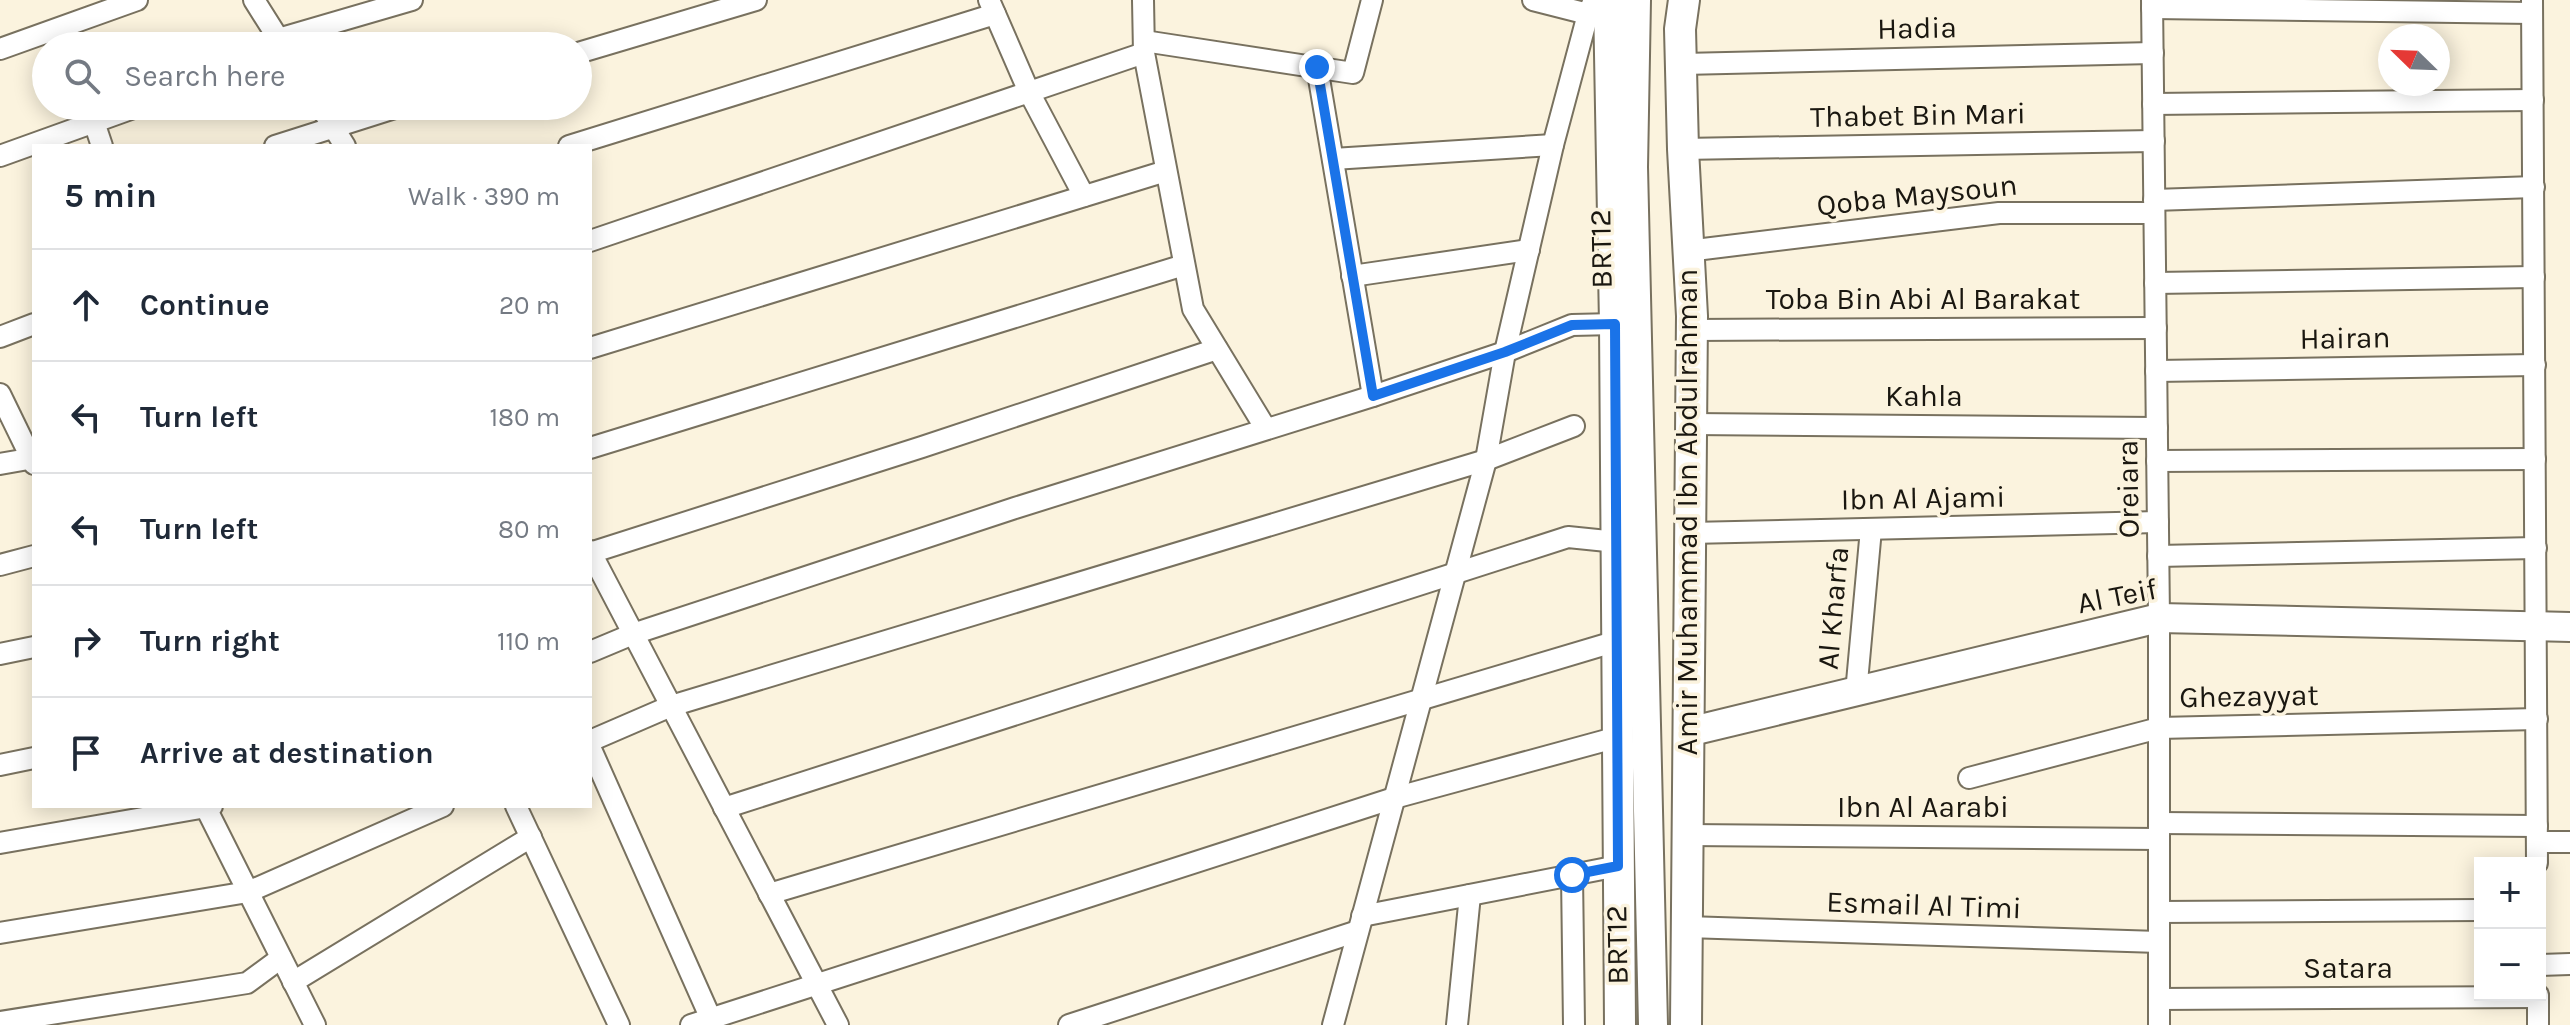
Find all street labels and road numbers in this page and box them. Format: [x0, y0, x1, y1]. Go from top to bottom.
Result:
street label: Hadia [1877, 9, 1957, 47]
street label: Thabet Bin Mari [1810, 95, 2026, 135]
street label: Qoba Maysoun [1815, 167, 2019, 223]
street label: BRT12 [1582, 209, 1620, 289]
street label: Amir Muhammad Ibn Abdulrahman [1669, 269, 1705, 755]
street label: Toba Bin Abi Al Barakat [1766, 281, 2080, 317]
street label: Hairan [2299, 319, 2391, 357]
street label: Kahla [1885, 378, 1963, 414]
street label: Oreiara [2109, 439, 2147, 539]
street label: Ibn Al Ajami [1841, 479, 2005, 517]
street label: Al Kharfa [1810, 545, 1856, 671]
street label: Al Teif [2074, 571, 2160, 621]
street label: Ghezayyat [2179, 677, 2319, 715]
street label: Ibn Al Aarabi [1837, 789, 2009, 825]
street label: Esmail Al Timi [1826, 884, 2022, 926]
street label: BRT12 [1598, 905, 1636, 985]
street label: Satara [2303, 950, 2393, 986]

